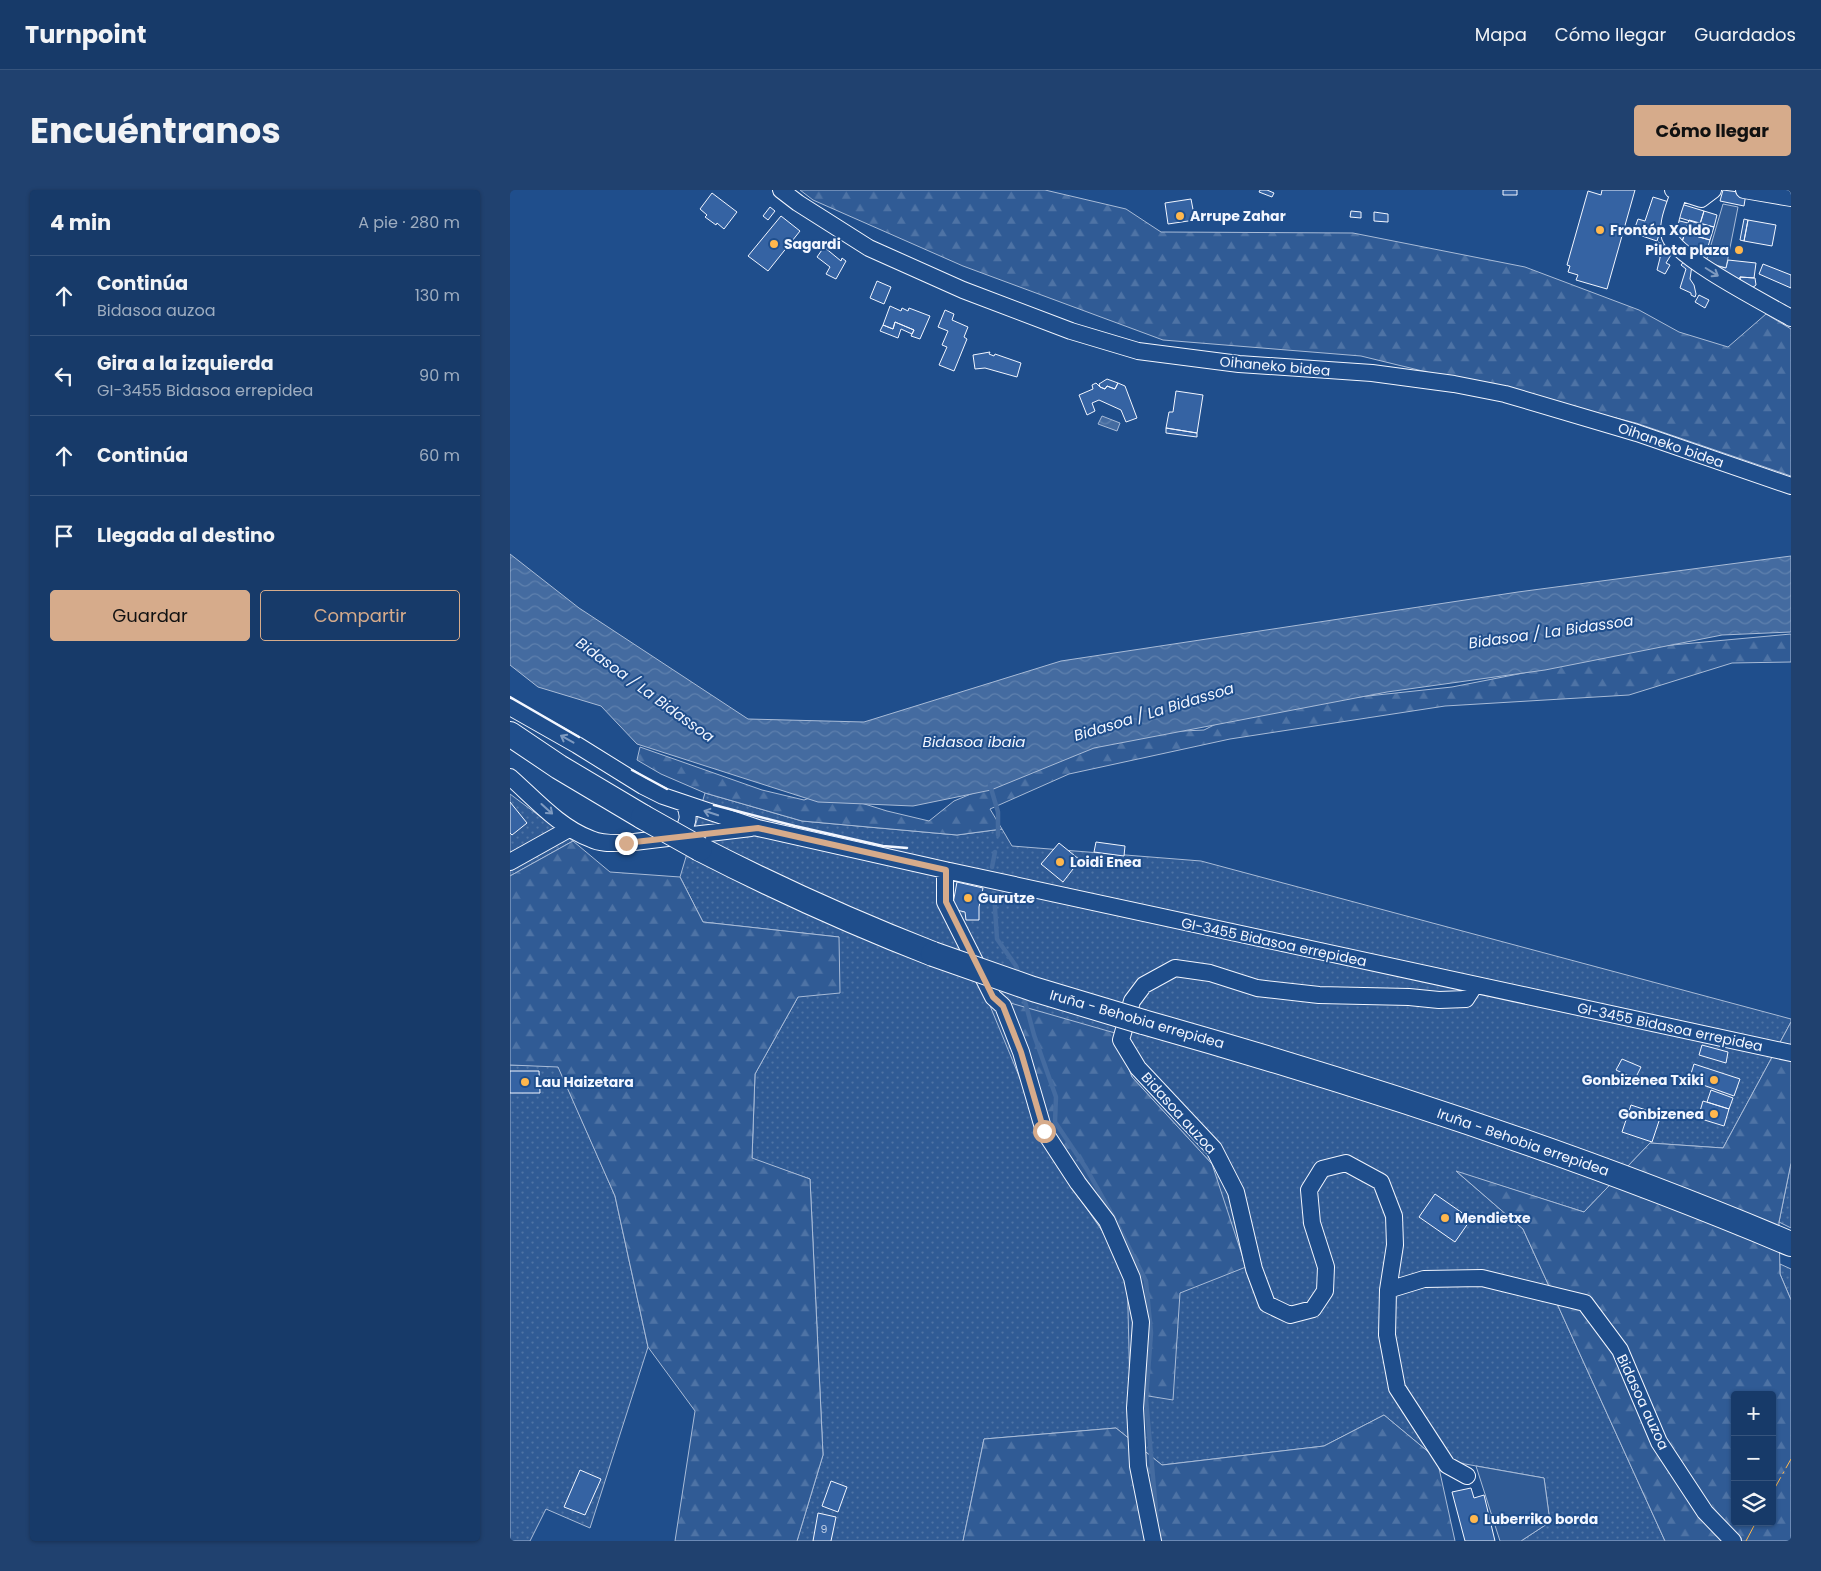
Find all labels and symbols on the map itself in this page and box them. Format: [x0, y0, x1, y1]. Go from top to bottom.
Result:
place label: Arrupe Zahar [1190, 206, 1286, 226]
marker: Arrupe Zahar [1174, 210, 1186, 222]
place label: Frontón Xoldo [1610, 220, 1711, 240]
marker: Frontón Xoldo [1594, 224, 1606, 236]
place label: Sagardi [784, 234, 841, 254]
marker: Sagardi [768, 238, 780, 250]
place label: Pilota plaza [1645, 240, 1729, 260]
marker: Pilota plaza [1733, 244, 1745, 256]
one-way arrow [1704, 267, 1718, 277]
street label: Oihaneko bidea [1219, 351, 1331, 381]
street label: Oihaneko bidea [1615, 417, 1727, 473]
water label: Bidasoa / La Bidassoa [1467, 610, 1635, 653]
water label: Bidasoa / La Bidassoa [572, 632, 719, 747]
water label: Bidasoa / La Bidassoa [1071, 677, 1237, 746]
water label: Bidasoa ibaia [922, 731, 1026, 752]
one-way arrow [560, 734, 575, 744]
one-way arrow [540, 803, 553, 815]
one-way arrow [704, 807, 720, 817]
route end [615, 832, 638, 855]
place label: Loidi Enea [1070, 852, 1141, 872]
marker: Loidi Enea [1054, 856, 1066, 868]
place label: Gurutze [978, 888, 1035, 908]
marker: Gurutze [962, 892, 974, 904]
street label: GI-3455 Bidasoa errepidea [1179, 913, 1369, 971]
street label: Iruña - Behobia errepidea [1047, 984, 1227, 1054]
street label: GI-3455 Bidasoa errepidea [1575, 998, 1765, 1056]
street label: Bidasoa auzoa [1137, 1068, 1221, 1158]
place label: Gonbizenea Txiki [1582, 1070, 1704, 1090]
place label: Lau Haizetara [535, 1072, 634, 1092]
marker: Gonbizenea Txiki [1708, 1074, 1720, 1086]
marker: Lau Haizetara [519, 1076, 531, 1088]
street label: Iruña - Behobia errepidea [1434, 1103, 1612, 1181]
place label: Gonbizenea [1618, 1104, 1704, 1124]
marker: Gonbizenea [1708, 1108, 1720, 1120]
route start [1033, 1120, 1056, 1143]
place label: Mendietxe [1455, 1208, 1531, 1228]
marker: Mendietxe [1439, 1212, 1451, 1224]
street label: Bidasoa auzoa [1612, 1351, 1674, 1453]
place label: Luberriko borda [1484, 1509, 1598, 1529]
marker: Luberriko borda [1468, 1513, 1480, 1525]
house number: 9 [821, 1521, 828, 1537]

